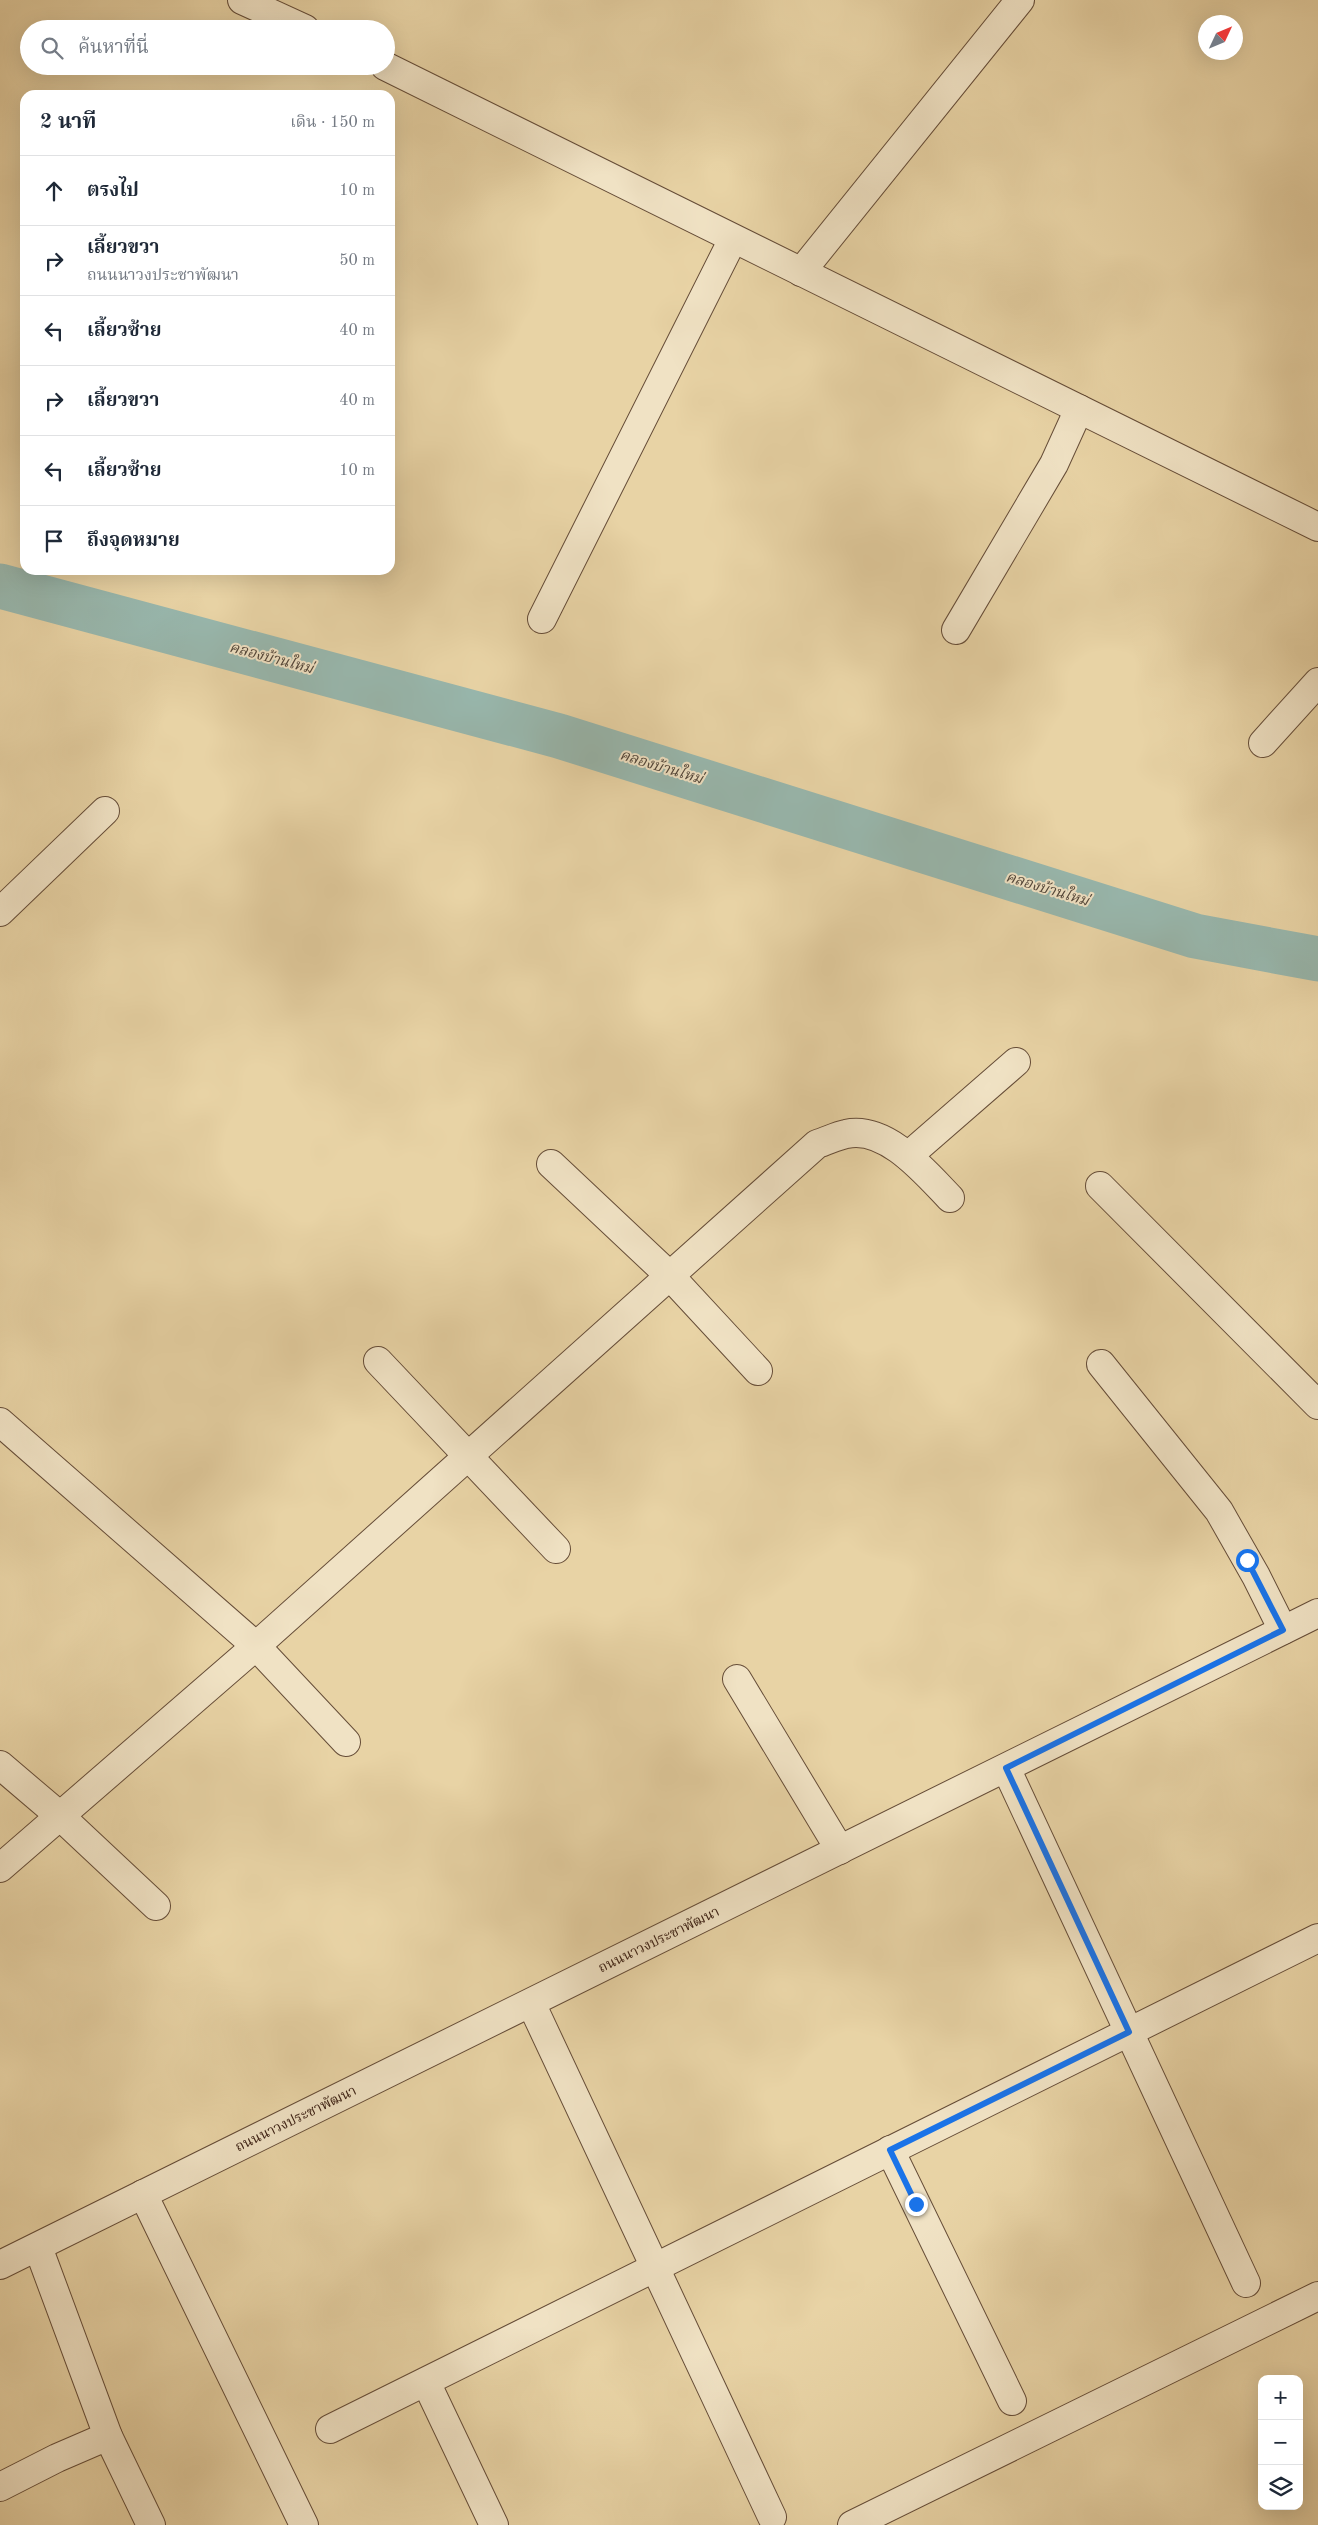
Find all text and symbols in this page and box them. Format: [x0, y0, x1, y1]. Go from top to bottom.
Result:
north arrow [1198, 15, 1243, 60]
search box [20, 20, 395, 75]
icon: search [38, 34, 66, 62]
text: ค้นหาที่นี่ [78, 39, 149, 58]
text: 2 นาที [40, 112, 96, 133]
text: เดิน · 150 m [290, 115, 375, 131]
icon: ahead [40, 177, 68, 205]
text: ตรงไป [87, 182, 139, 201]
text: 10 m [339, 183, 375, 199]
text: เลี้ยวขวา [87, 239, 159, 258]
icon: right [40, 247, 68, 275]
text: 50 m [339, 253, 375, 269]
text: ถนนนาวงประชาพัฒนา [87, 268, 239, 284]
icon: left [40, 317, 68, 345]
text: เลี้ยวซ้าย [87, 322, 161, 341]
text: 40 m [339, 323, 375, 339]
icon: right [40, 387, 68, 415]
text: เลี้ยวขวา [87, 392, 159, 411]
text: 40 m [339, 393, 375, 409]
icon: left [40, 457, 68, 485]
text: เลี้ยวซ้าย [87, 462, 161, 481]
text: 10 m [339, 463, 375, 479]
icon: arrive [40, 527, 68, 555]
text: ถึงจุดหมาย [87, 532, 180, 551]
water label: คลองบ้านใหม่ [228, 636, 318, 678]
water label: คลองบ้านใหม่ [618, 743, 708, 788]
water label: คลองบ้านใหม่ [1004, 865, 1094, 910]
route start [1236, 1549, 1259, 1572]
street label: ถนนนาวงประชาพัฒนา [596, 1904, 722, 1975]
street label: ถนนนาวงประชาพัฒนา [233, 2083, 359, 2154]
route end [905, 2193, 928, 2216]
map controls [1258, 2375, 1303, 2510]
button: + [1258, 2375, 1303, 2420]
button: − [1258, 2420, 1303, 2465]
button: layers [1258, 2465, 1303, 2510]

